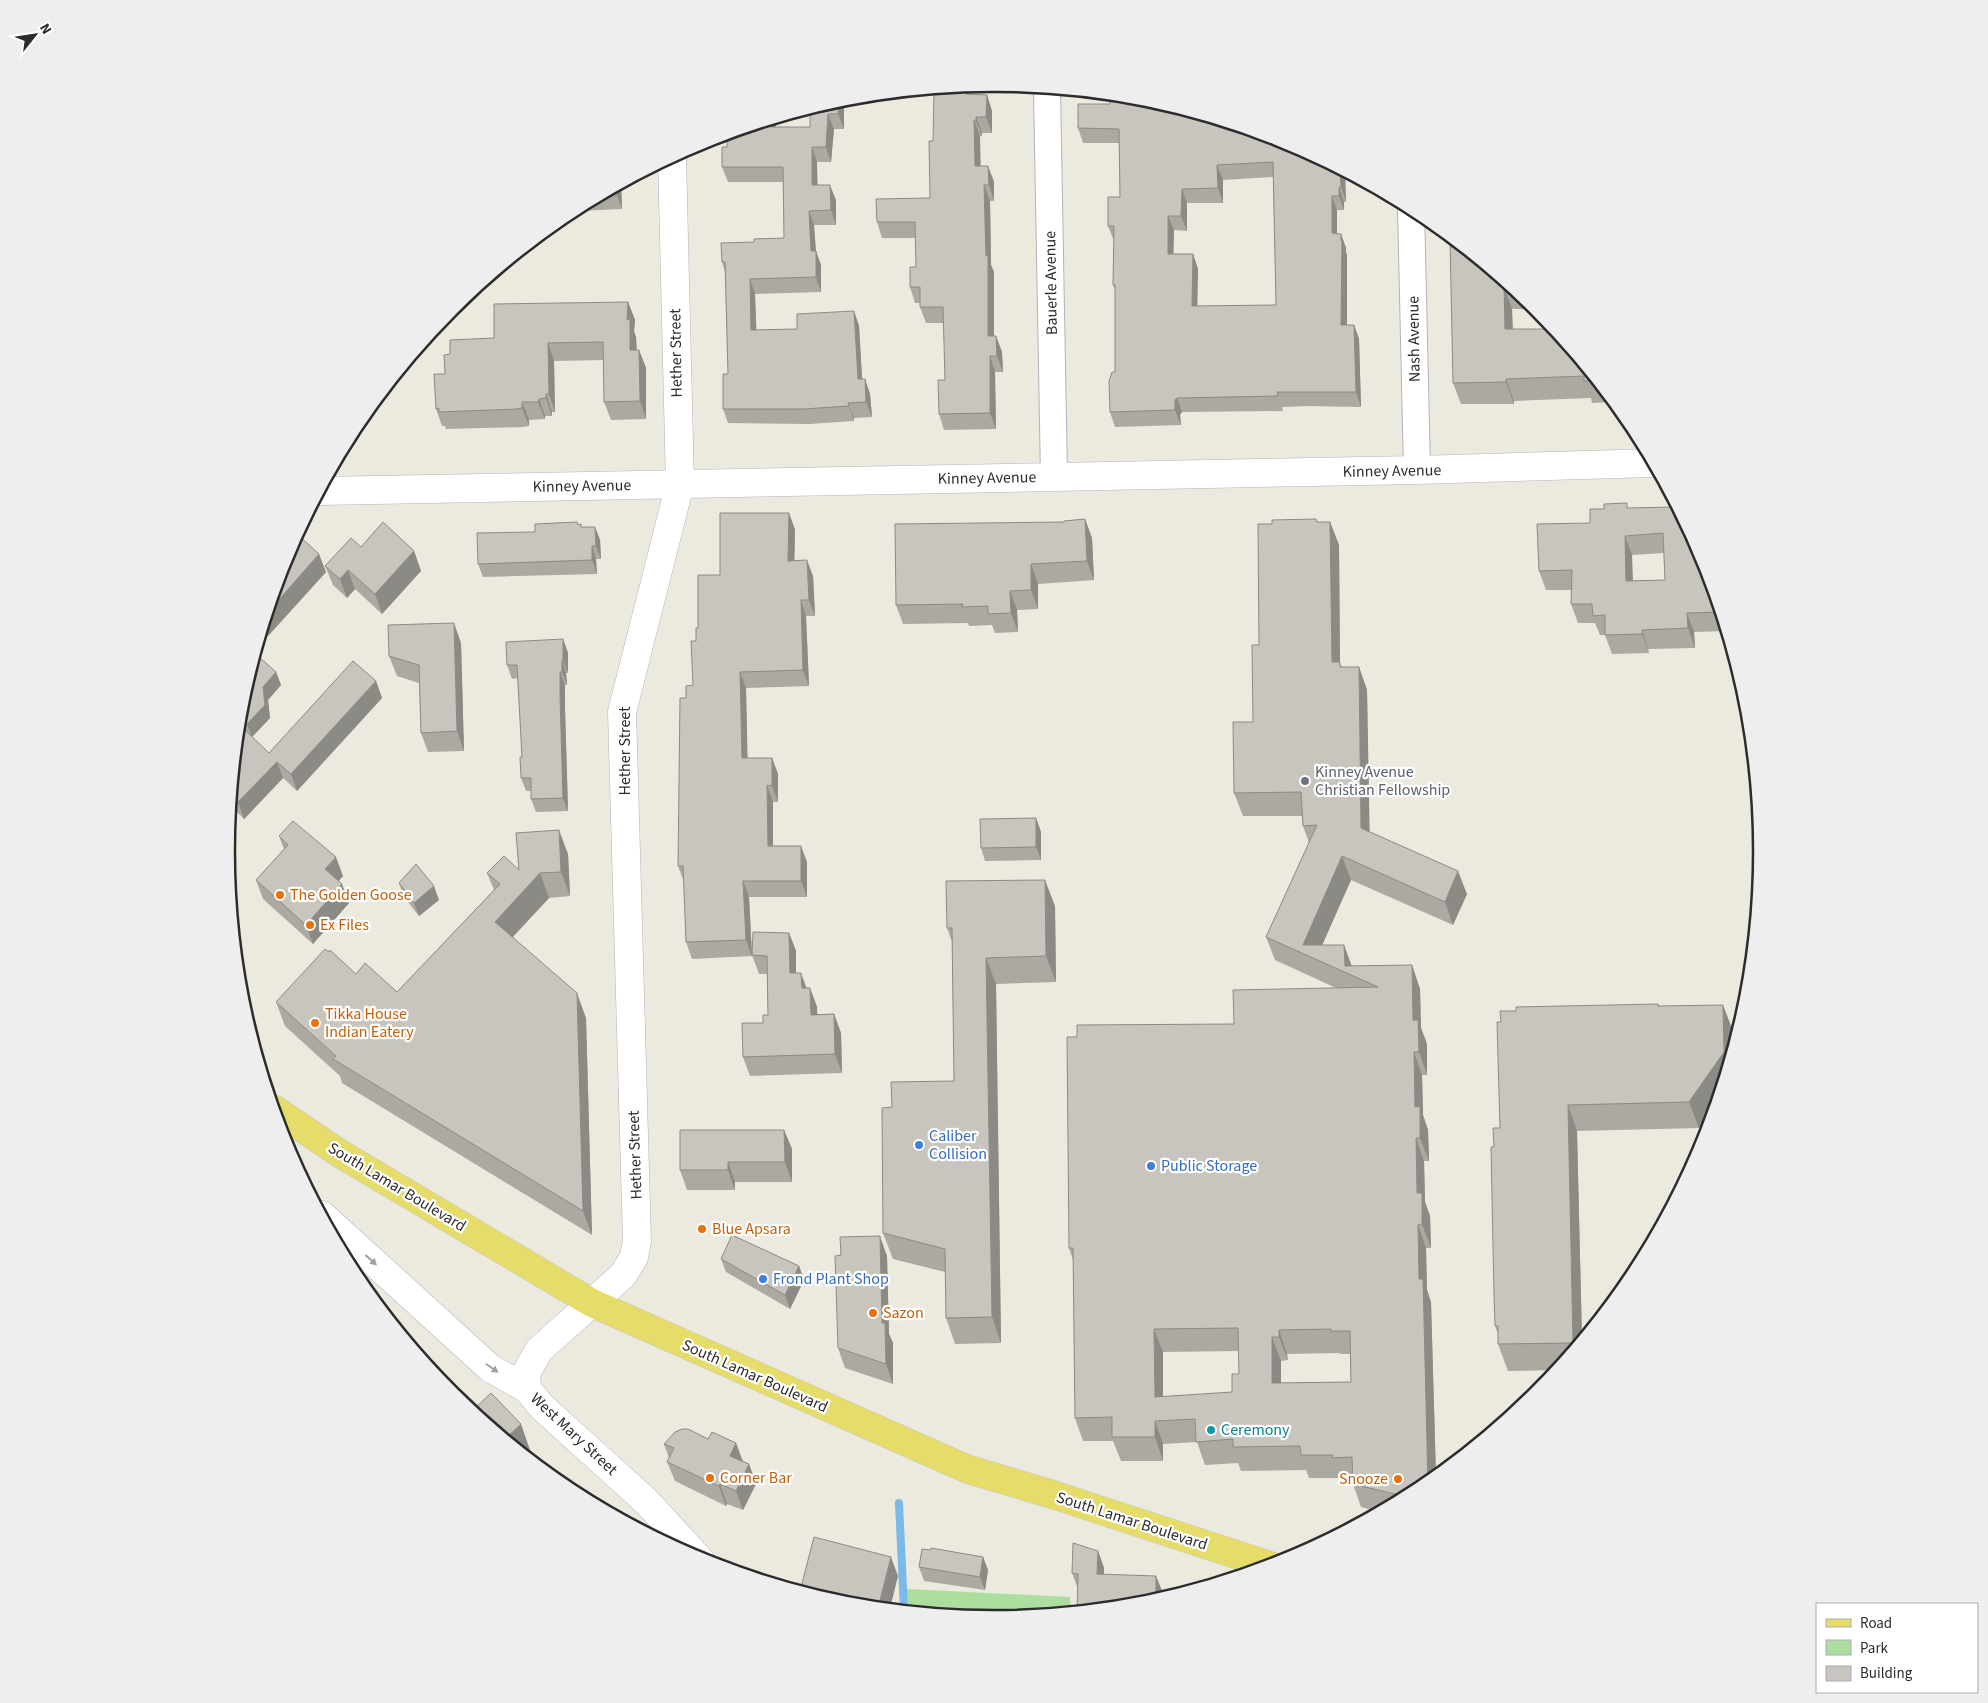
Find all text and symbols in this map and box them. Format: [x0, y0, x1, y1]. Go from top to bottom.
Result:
north arrow [10, 10, 60, 60]
text: N [34, 20, 56, 38]
street label: Bauerle Avenue [1039, 231, 1063, 335]
street label: Nash Avenue [1402, 296, 1426, 382]
street label: Hether Street [664, 308, 688, 398]
street label: Kinney Avenue [1342, 459, 1442, 483]
street label: Kinney Avenue [937, 466, 1037, 490]
street label: Kinney Avenue [532, 474, 632, 498]
street label: Hether Street [614, 706, 636, 796]
place label: Kinney Avenue Christian Fellowship [1315, 761, 1450, 801]
marker: Kinney Avenue Christian Fellowship [1299, 775, 1311, 787]
place label: The Golden Goose [290, 884, 412, 906]
marker: The Golden Goose [274, 889, 286, 901]
place label: Ex Files [320, 914, 369, 936]
marker: Ex Files [304, 919, 316, 931]
place label: Tikka House Indian Eatery [325, 1003, 414, 1043]
marker: Tikka House Indian Eatery [309, 1017, 321, 1029]
street label: Hether Street [622, 1110, 648, 1200]
place label: Caliber Collision [929, 1125, 987, 1165]
street label: South Lamar Boulevard [324, 1137, 470, 1237]
marker: Caliber Collision [913, 1139, 925, 1151]
place label: Public Storage [1161, 1155, 1257, 1177]
marker: Public Storage [1145, 1160, 1157, 1172]
place label: Blue Apsara [712, 1218, 791, 1240]
marker: Blue Apsara [696, 1223, 708, 1235]
one-way arrow [364, 1254, 376, 1266]
place label: Frond Plant Shop [773, 1268, 889, 1290]
marker: Frond Plant Shop [757, 1273, 769, 1285]
place label: Sazon [883, 1302, 924, 1324]
marker: Sazon [867, 1307, 879, 1319]
street label: South Lamar Boulevard [679, 1334, 831, 1418]
one-way arrow [485, 1363, 499, 1373]
street label: West Mary Street [526, 1388, 623, 1481]
place label: Ceremony [1221, 1419, 1290, 1441]
marker: Ceremony [1205, 1424, 1217, 1436]
place label: Corner Bar [720, 1467, 792, 1489]
place label: Snooze [1339, 1468, 1388, 1490]
marker: Corner Bar [704, 1472, 716, 1484]
marker: Snooze [1392, 1473, 1404, 1485]
street label: South Lamar Boulevard [1054, 1486, 1210, 1556]
legend [1816, 1603, 1978, 1693]
text: Road [1860, 1613, 1892, 1634]
text: Park [1860, 1638, 1889, 1659]
text: Building [1860, 1663, 1913, 1684]

